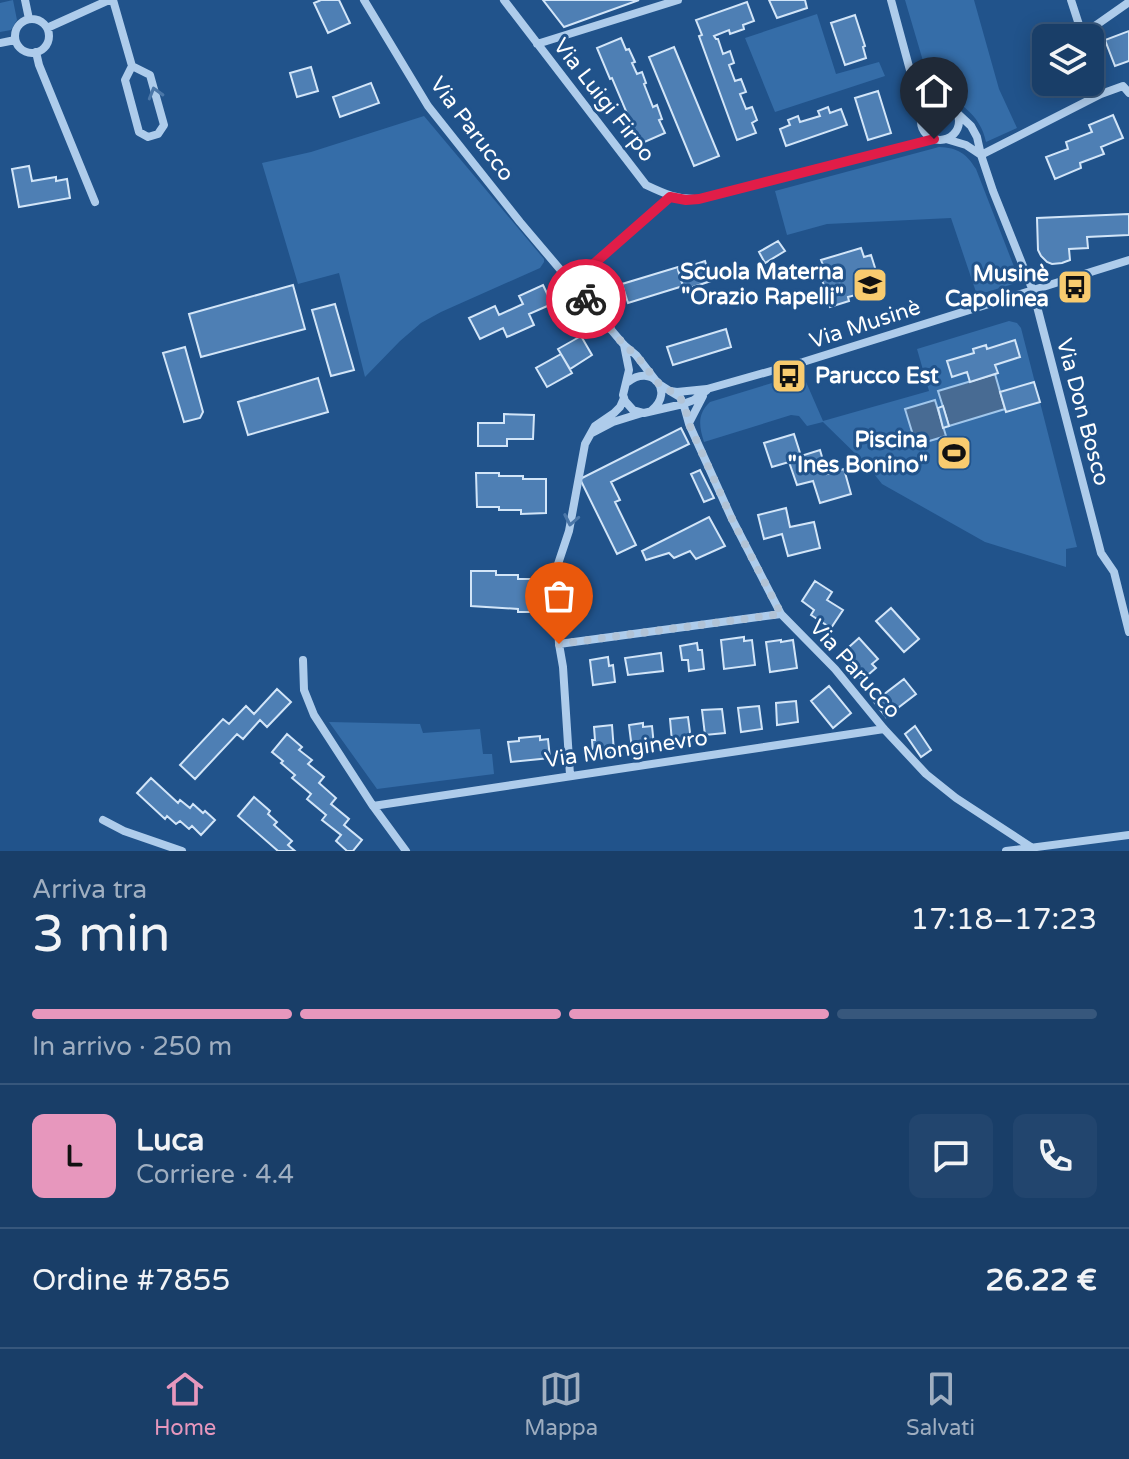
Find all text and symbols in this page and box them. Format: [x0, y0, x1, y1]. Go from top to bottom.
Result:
map controls [1032, 24, 1104, 96]
button: layers [1032, 24, 1104, 96]
street label: Via Luigi Firpo [548, 33, 660, 167]
pin [900, 57, 968, 139]
icon: home [912, 69, 956, 113]
street label: Via Parucco [424, 72, 520, 186]
one-way arrow [148, 86, 164, 100]
courier [546, 259, 626, 339]
place label: Scuola Materna "Orazio Rapelli" [680, 259, 844, 310]
place label: Musinè Capolinea [945, 261, 1049, 312]
school or university icon: Scuola Materna "Orazio Rapelli" [851, 266, 889, 304]
bus stop icon: Musinè Capolinea [1056, 268, 1094, 306]
icon: bike [564, 277, 608, 321]
street label: Via Musinè [806, 294, 924, 354]
street label: Via Don Bosco [1051, 336, 1115, 488]
bus stop icon: Parucco Est [770, 357, 808, 395]
place label: Parucco Est [815, 363, 939, 389]
place label: Piscina "Ines Bonino" [788, 427, 928, 478]
sports icon: Piscina "Ines Bonino" [935, 434, 973, 472]
one-way arrow [563, 514, 580, 527]
pin [525, 562, 593, 644]
icon: bag [537, 574, 581, 618]
street label: Via Parucco [804, 614, 906, 724]
street label: Via Monginevro [543, 725, 709, 773]
text: Arriva tra [32, 874, 147, 905]
text: 17:18–17:23 [910, 901, 1097, 938]
text: 3 min [32, 903, 171, 966]
text: In arrivo · 250 m [32, 1031, 232, 1062]
button: chat [909, 1114, 993, 1198]
button: phone [1013, 1114, 1097, 1198]
text: Luca [136, 1122, 204, 1159]
text: L [65, 1138, 83, 1175]
text: Corriere · 4.4 [136, 1159, 294, 1190]
text: Ordine #7855 [32, 1262, 230, 1299]
text: 26.22 € [986, 1262, 1097, 1299]
tab: Home [154, 1367, 216, 1441]
tab: Mappa [524, 1367, 598, 1441]
tab: Salvati [906, 1367, 975, 1441]

